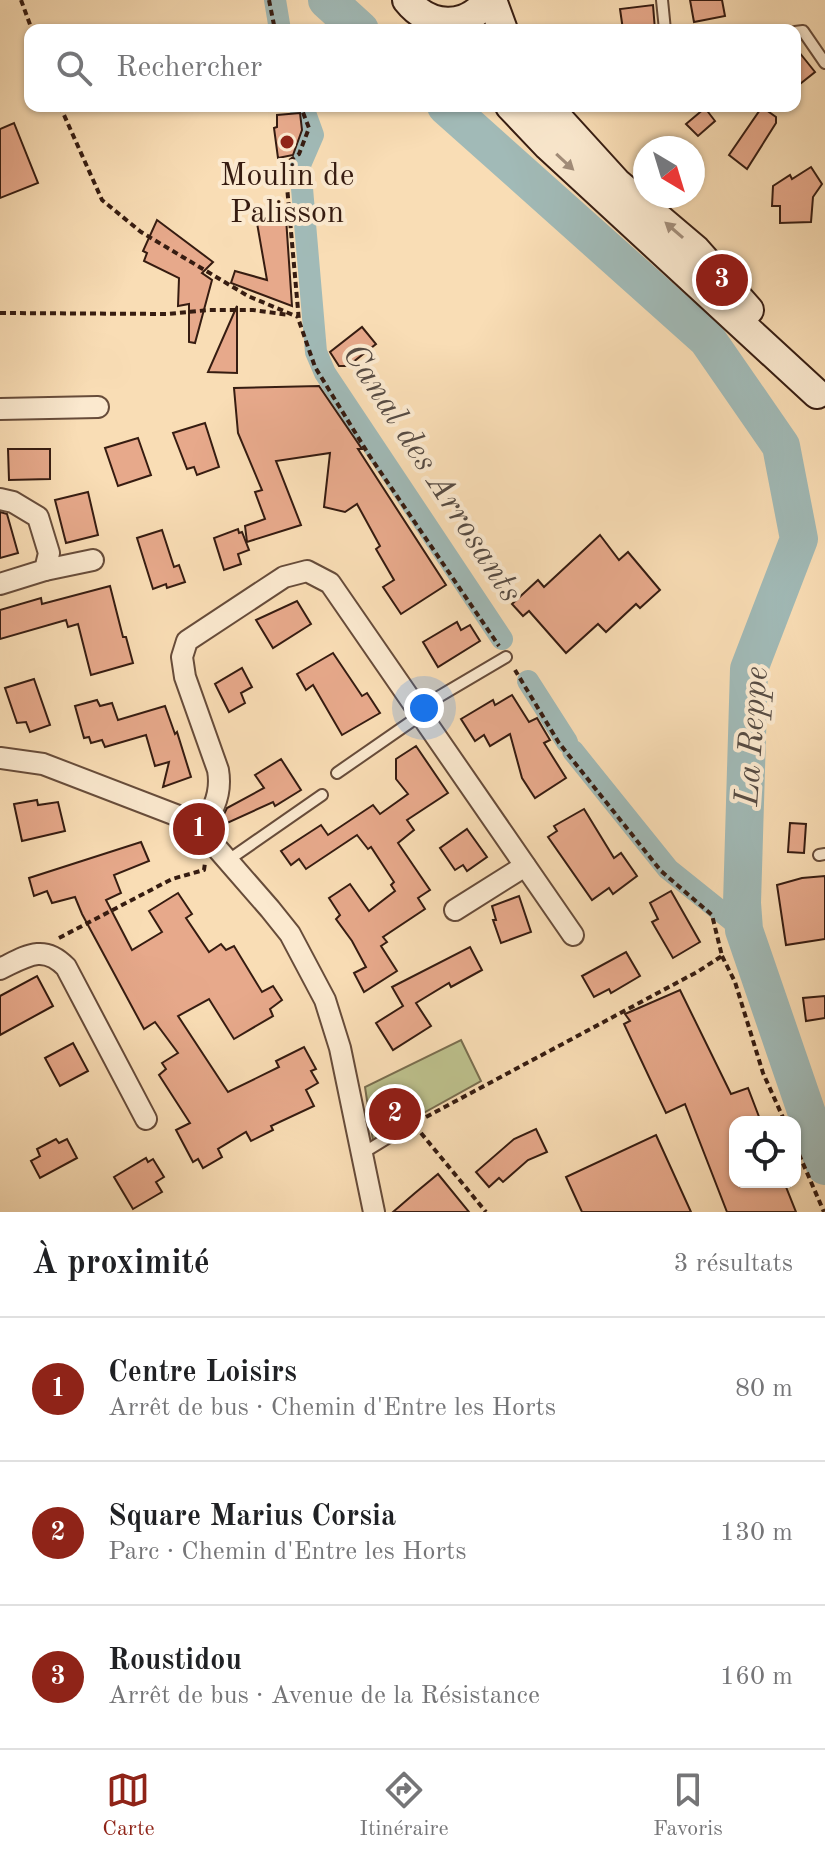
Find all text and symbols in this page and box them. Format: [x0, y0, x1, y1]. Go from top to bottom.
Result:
search box [24, 24, 801, 112]
icon: search [52, 46, 96, 90]
text: Rechercher [116, 53, 262, 83]
marker: Moulin de Palisson [278, 133, 296, 151]
north arrow [633, 136, 705, 208]
one-way arrow [555, 152, 574, 170]
place label: Moulin de Palisson [220, 161, 354, 230]
one-way arrow [664, 222, 684, 239]
pin: 3 [696, 250, 748, 310]
water label: Canal des Arrosants [335, 338, 528, 609]
water label: La Reppe [731, 665, 775, 808]
your location [404, 688, 444, 728]
pin: 1 [173, 799, 225, 859]
pin: 2 [369, 1084, 421, 1144]
map controls [729, 1116, 801, 1188]
button: locate [729, 1116, 801, 1188]
text: À proximité [32, 1247, 210, 1281]
text: 3 résultats [674, 1251, 793, 1277]
text: Centre Loisirs [108, 1358, 297, 1388]
text: 1 [50, 1376, 66, 1402]
text: 80 m [735, 1376, 793, 1402]
text: Arrêt de bus · Chemin d'Entre les Horts [108, 1395, 556, 1421]
text: Square Marius Corsia [108, 1502, 396, 1532]
text: 2 [50, 1520, 66, 1546]
text: 130 m [720, 1520, 793, 1546]
text: Parc · Chemin d'Entre les Horts [108, 1539, 467, 1565]
text: Roustidou [108, 1646, 242, 1676]
text: 3 [50, 1664, 66, 1690]
text: 160 m [720, 1664, 793, 1690]
text: Arrêt de bus · Avenue de la Résistance [108, 1683, 540, 1709]
tab: Carte [102, 1768, 155, 1843]
tab: Itinéraire [359, 1768, 449, 1843]
tab: Favoris [653, 1768, 723, 1843]

